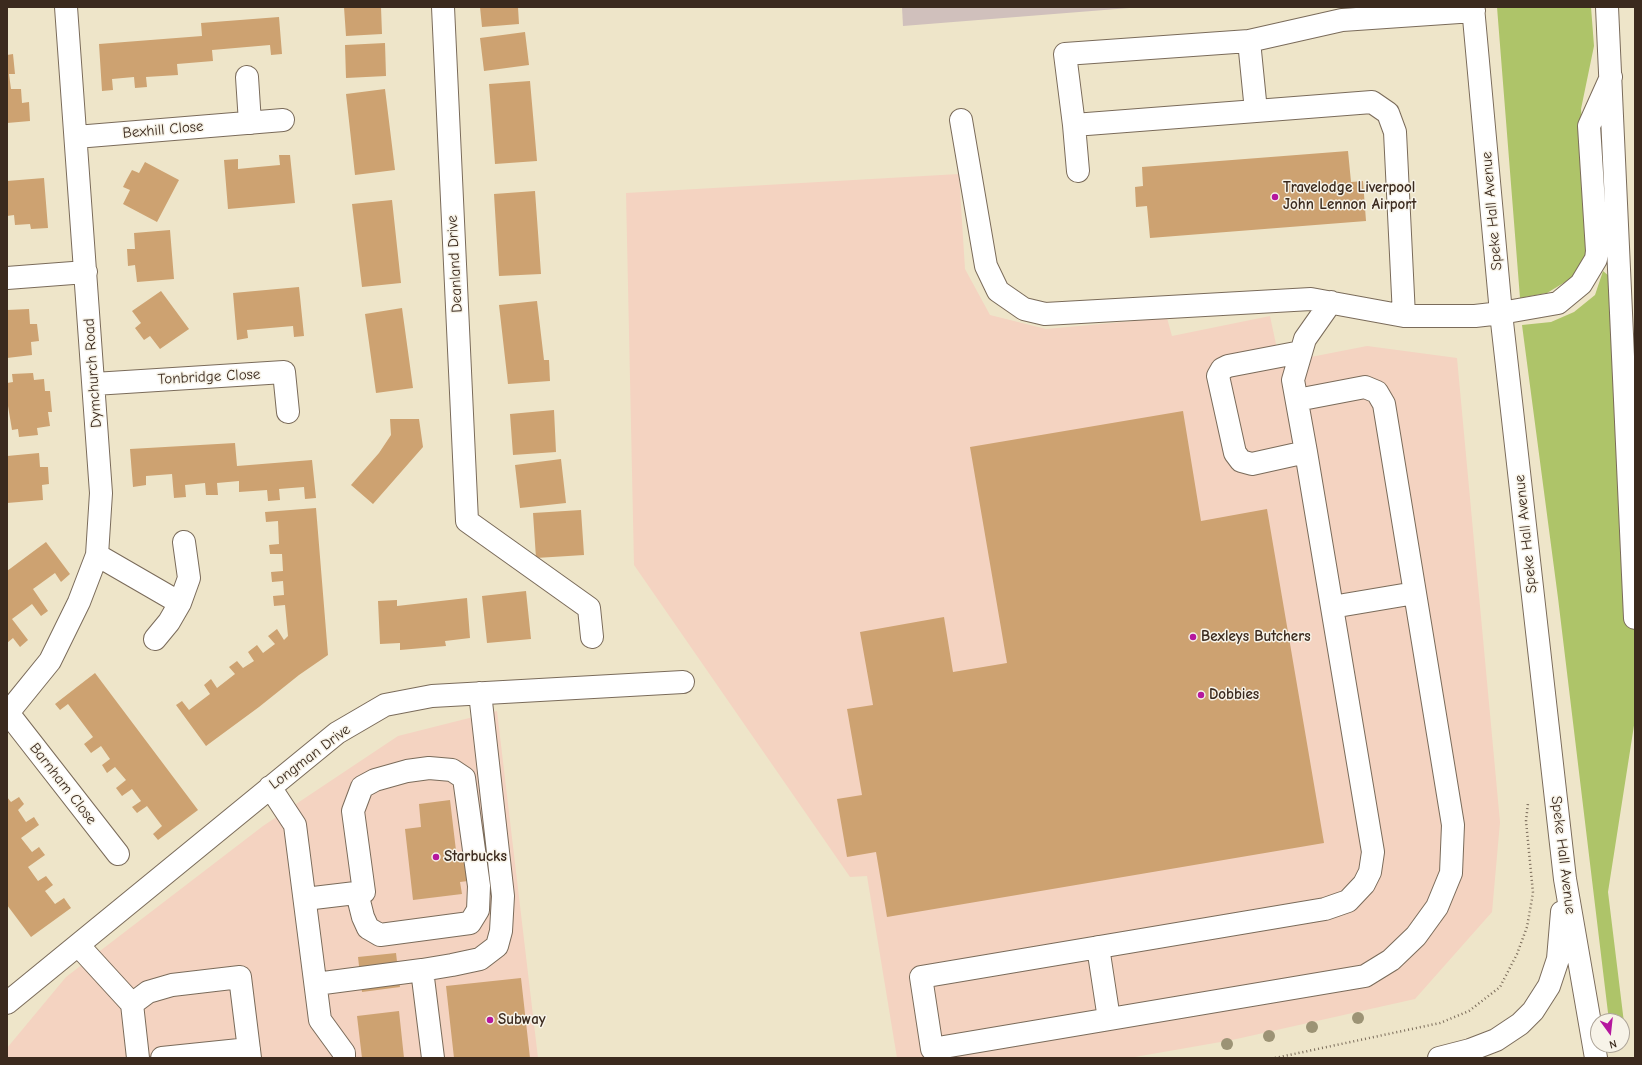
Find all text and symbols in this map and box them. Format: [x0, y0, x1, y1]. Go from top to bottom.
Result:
street label: Bexhill Close [122, 118, 204, 142]
street label: Speke Hall Avenue [1478, 151, 1506, 271]
place label: Travelodge Liverpool John Lennon Airport [1283, 179, 1416, 214]
marker: Travelodge Liverpool John Lennon Airport [1270, 192, 1280, 202]
street label: Deanland Drive [443, 215, 467, 313]
street label: Dymchurch Road [80, 318, 106, 428]
street label: Tonbridge Close [157, 365, 261, 389]
street label: Speke Hall Avenue [1511, 474, 1541, 594]
place label: Bexleys Butchers [1201, 628, 1311, 646]
marker: Bexleys Butchers [1188, 632, 1198, 642]
place label: Dobbies [1209, 686, 1259, 704]
marker: Dobbies [1196, 690, 1206, 700]
street label: Longman Drive [266, 721, 354, 793]
street label: Barnham Close [26, 740, 100, 828]
street label: Speke Hall Avenue [1547, 795, 1579, 915]
place label: Starbucks [444, 848, 507, 866]
marker: Starbucks [431, 852, 441, 862]
place label: Subway [498, 1011, 546, 1029]
north arrow [1590, 1013, 1630, 1053]
marker: Subway [485, 1015, 495, 1025]
text: N [1608, 1037, 1618, 1051]

